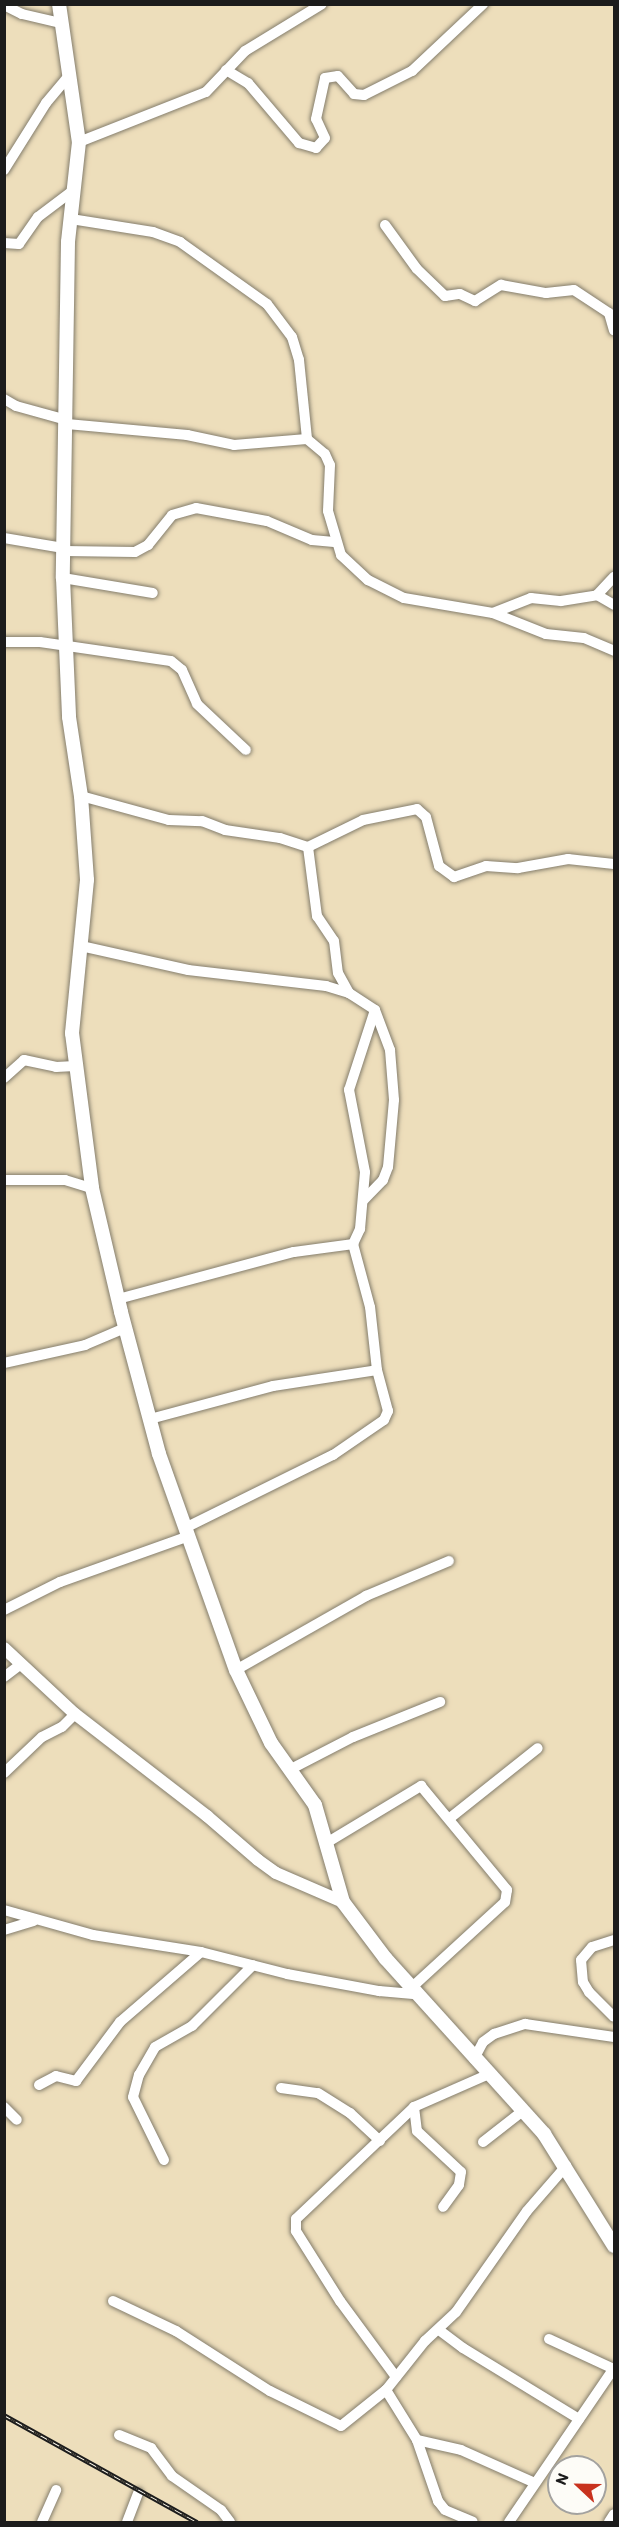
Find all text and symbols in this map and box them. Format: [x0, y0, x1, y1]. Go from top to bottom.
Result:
north arrow [547, 2455, 607, 2515]
text: N [551, 2470, 573, 2487]

